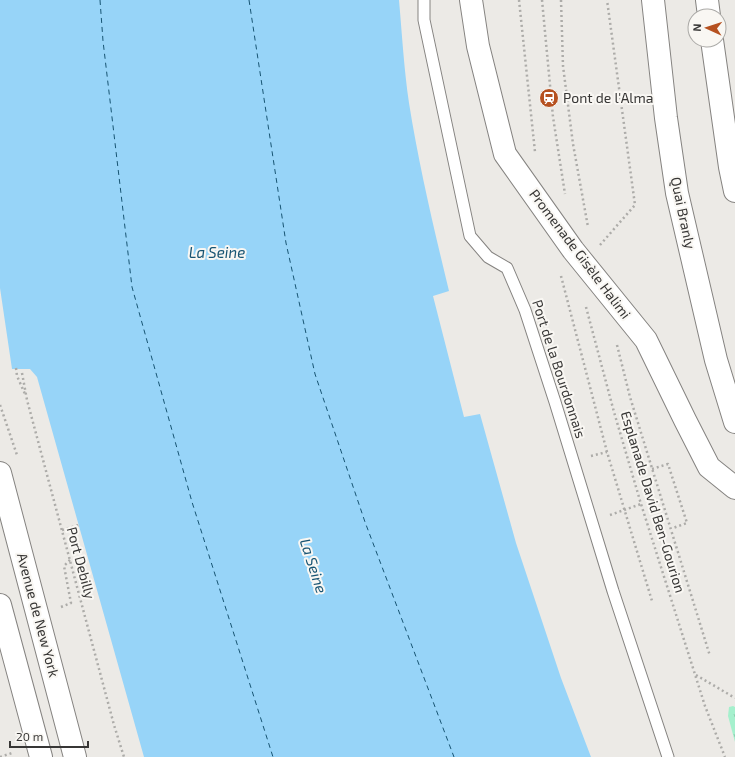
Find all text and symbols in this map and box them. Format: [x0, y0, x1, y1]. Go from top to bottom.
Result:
north arrow [687, 8, 727, 48]
text: N [690, 23, 703, 32]
station icon: Pont de l'Alma [538, 87, 560, 109]
place label: Pont de l'Alma [563, 89, 653, 106]
street label: Quai Branly [668, 175, 700, 251]
street label: Promenade Gisèle Halimi [526, 185, 635, 322]
water label: La Seine [189, 243, 245, 261]
street label: Port de la Bourdonnais [529, 298, 590, 440]
street label: Esplanade David Ben-Gourion [618, 409, 689, 595]
street label: Port Debilly [64, 525, 99, 601]
water label: La Seine [297, 536, 331, 595]
street label: Avenue de New York [14, 551, 63, 679]
scale bar [10, 723, 88, 749]
text: 20 m [16, 729, 43, 743]

